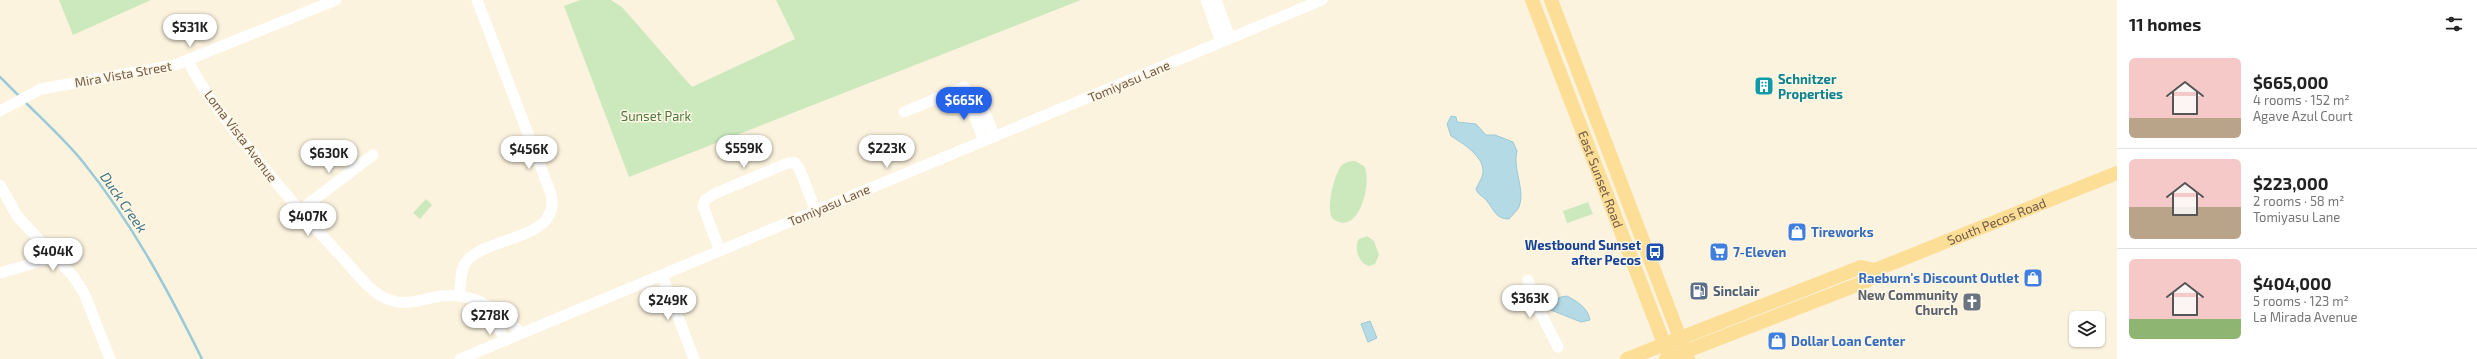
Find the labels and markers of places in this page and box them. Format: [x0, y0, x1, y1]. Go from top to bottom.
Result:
pin: $531K [162, 14, 218, 48]
place label: Schnitzer Properties [1778, 71, 1843, 102]
building icon: Schnitzer Properties [1753, 75, 1775, 97]
pin: $665K [936, 87, 992, 121]
pin: $559K [716, 135, 772, 169]
pin: $223K [859, 135, 915, 169]
pin: $456K [501, 136, 557, 170]
pin: $630K [301, 140, 357, 174]
pin: $407K [280, 203, 336, 237]
shop icon: Tireworks [1786, 221, 1808, 243]
place label: Tireworks [1811, 224, 1874, 240]
place label: Westbound Sunset after Pecos [1525, 237, 1642, 268]
pin: $404K [25, 238, 81, 272]
bus stop icon: Westbound Sunset after Pecos [1644, 241, 1666, 263]
supermarket icon: 7-Eleven [1708, 241, 1730, 263]
place label: 7-Eleven [1733, 244, 1787, 260]
shop icon: Raeburn's Discount Outlet [2022, 267, 2044, 289]
place label: Raeburn's Discount Outlet [1859, 270, 2020, 286]
fuel station icon: Sinclair [1688, 280, 1710, 302]
place label: Sinclair [1713, 283, 1760, 299]
pin: $363K [1502, 285, 1558, 319]
pin: $249K [640, 287, 696, 321]
place label: New Community Church [1858, 287, 1959, 318]
church icon: New Community Church [1961, 291, 1983, 313]
pin: $278K [462, 302, 518, 336]
shop icon: Dollar Loan Center [1766, 330, 1788, 352]
place label: Dollar Loan Center [1791, 333, 1906, 349]

